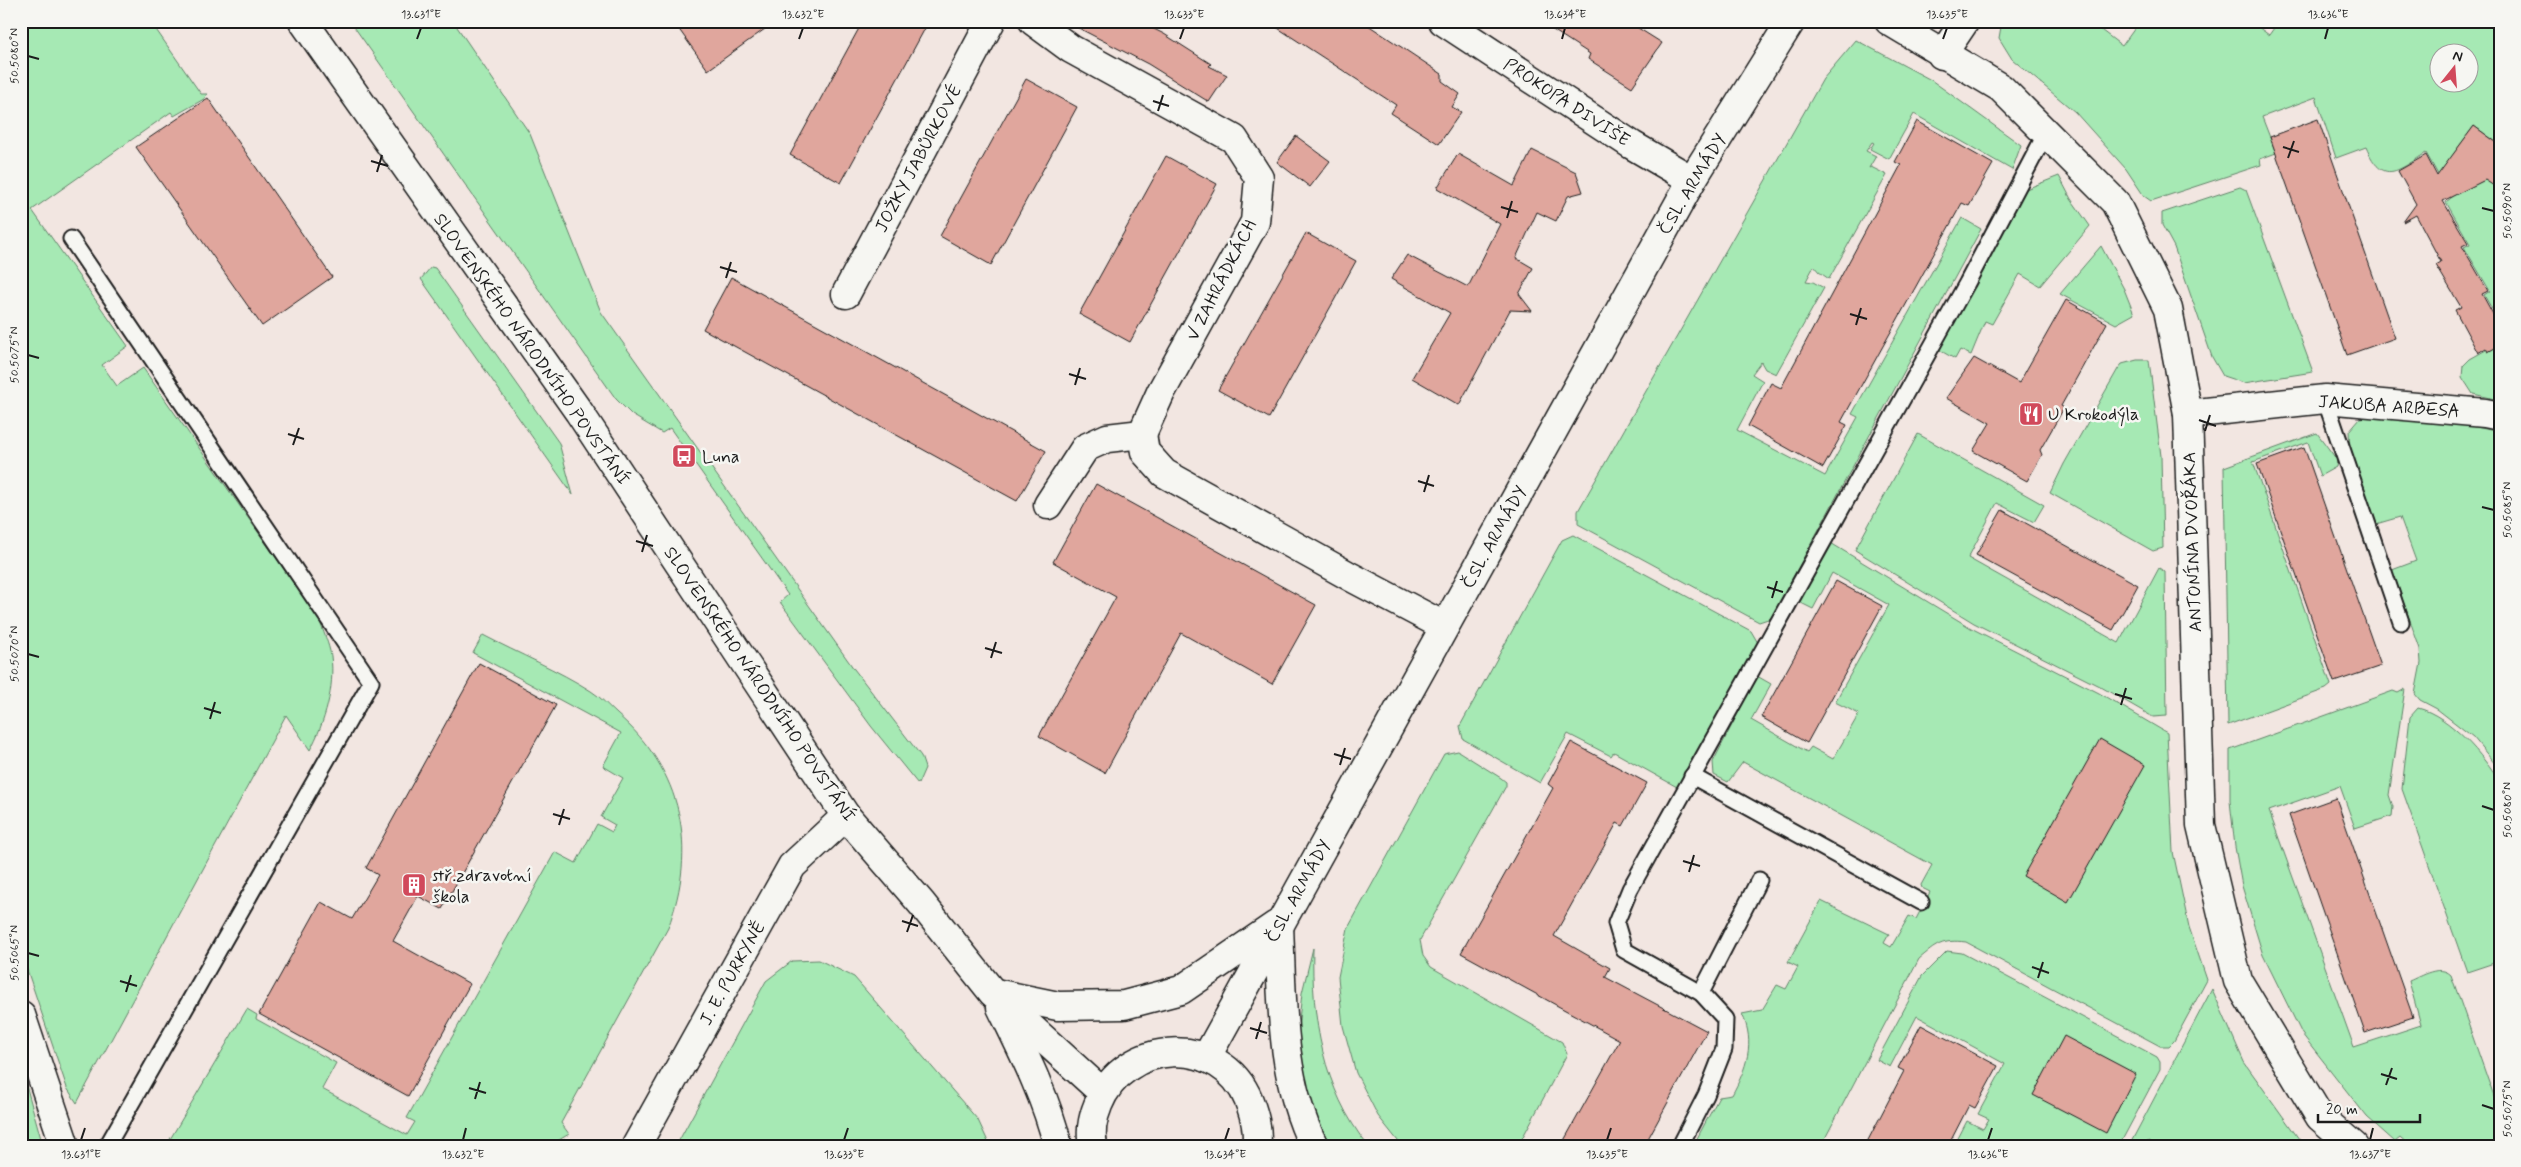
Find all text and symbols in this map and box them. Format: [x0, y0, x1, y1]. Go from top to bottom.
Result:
text: 13.631°E [401, 7, 441, 23]
text: 13.632°E [782, 7, 824, 23]
text: 13.633°E [1164, 7, 1204, 23]
text: 13.634°E [1544, 7, 1586, 23]
text: 13.635°E [1926, 7, 1968, 23]
text: 13.636°E [2307, 7, 2349, 23]
text: 50.5080°N [7, 28, 23, 84]
north arrow [2428, 42, 2478, 92]
text: N [2450, 47, 2465, 66]
street label: PROKOPA DIVIŠE [1499, 53, 1634, 153]
street label: JOŽKY JABŮRKOVÉ [870, 80, 968, 237]
street label: ČSL. ARMÁDY [1653, 129, 1733, 240]
text: 50.5090°N [2500, 183, 2516, 239]
street label: SLOVENSKÉHO NÁRODNÍHO POVSTÁNÍ [428, 209, 635, 490]
street label: V ZAHRÁDKÁCH [1181, 216, 1263, 345]
text: 50.5075°N [7, 327, 23, 383]
street label: JAKUBA ARBESA [2317, 390, 2461, 424]
restaurant icon: U Krokodýla [2018, 401, 2044, 427]
place label: U Krokodýla [2048, 403, 2139, 427]
bus stop icon: Luna [671, 443, 697, 469]
place label: Luna [702, 445, 739, 469]
street label: ANTONÍNA DVOŘÁKA [2178, 451, 2208, 633]
street label: ČSL. ARMÁDY [1457, 481, 1533, 593]
text: 50.5085°N [2500, 482, 2516, 538]
street label: SLOVENSKÉHO NÁRODNÍHO POVSTÁNÍ [658, 542, 861, 827]
text: 50.5070°N [7, 626, 23, 682]
text: 50.5080°N [2500, 782, 2516, 838]
street label: ČSL. ARMÁDY [1261, 835, 1337, 947]
place label: stř.zdravotní škola [432, 864, 532, 909]
building icon: stř.zdravotní škola [401, 872, 427, 898]
street label: J. E. PURKYNĚ [694, 917, 772, 1030]
text: 50.5065°N [7, 925, 23, 981]
text: 50.5075°N [2500, 1081, 2516, 1137]
scale bar [2318, 1092, 2421, 1124]
text: 20 m [2326, 1100, 2358, 1120]
text: 13.631°E [61, 1147, 101, 1163]
text: 13.632°E [442, 1147, 484, 1163]
text: 13.633°E [824, 1147, 864, 1163]
text: 13.634°E [1204, 1147, 1246, 1163]
text: 13.635°E [1586, 1147, 1628, 1163]
text: 13.636°E [1967, 1147, 2009, 1163]
text: 13.637°E [2349, 1147, 2391, 1163]

